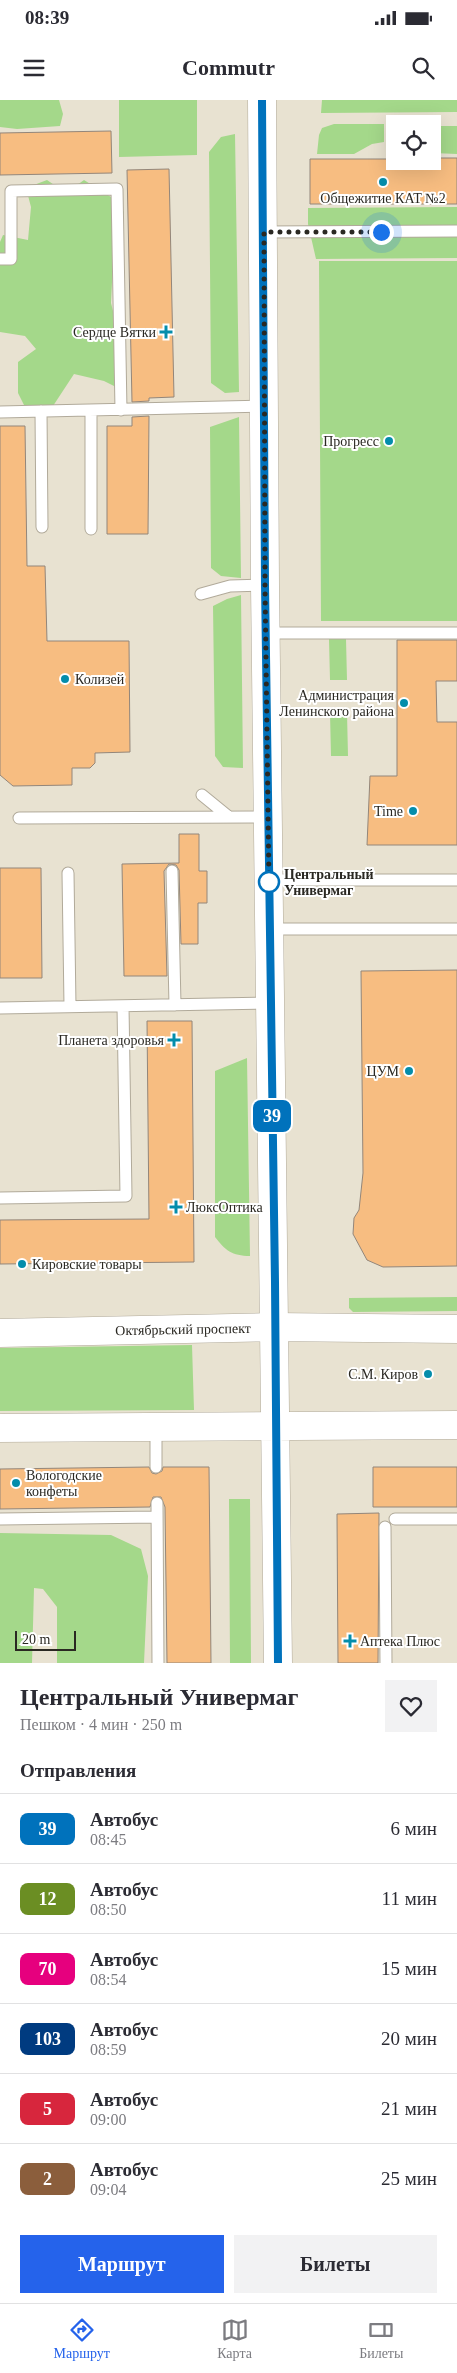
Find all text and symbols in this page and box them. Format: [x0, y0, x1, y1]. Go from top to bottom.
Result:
text: 08:39 [25, 7, 69, 28]
icon: menu [20, 54, 48, 82]
icon: search [409, 54, 437, 82]
text: Commutr [182, 55, 275, 80]
map controls [386, 115, 441, 170]
button: locate [386, 115, 441, 170]
marker: Общежитие КАТ №2 [377, 176, 389, 188]
place label: Общежитие КАТ №2 [320, 191, 446, 206]
your location [369, 220, 394, 245]
place label: Сердце Вятки [73, 325, 157, 340]
marker: Сердце Вятки [160, 326, 172, 338]
place label: Прогресс [323, 434, 379, 449]
marker: Прогресс [383, 435, 395, 447]
place label: Колизей [75, 672, 125, 687]
marker: Колизей [59, 673, 71, 685]
place label: Администрация Ленинского района [279, 688, 395, 719]
marker: Администрация Ленинского района [398, 697, 410, 709]
place label: Time [374, 804, 403, 819]
marker: Time [407, 805, 419, 817]
place label: Центральный Универмаг [284, 867, 373, 898]
marker: Центральный Универмаг [258, 871, 280, 893]
place label: Планета здоровья [58, 1033, 165, 1048]
marker: Планета здоровья [168, 1034, 180, 1046]
place label: ЦУМ [367, 1064, 400, 1079]
marker: ЦУМ [403, 1065, 415, 1077]
line badge: 39 [250, 1100, 294, 1132]
text: 39 [263, 1106, 281, 1126]
place label: ЛюксОптика [186, 1200, 263, 1215]
marker: ЛюксОптика [170, 1201, 182, 1213]
place label: Кировские товары [32, 1257, 142, 1272]
marker: Кировские товары [16, 1258, 28, 1270]
street label: Октябрьский проспект [115, 1321, 251, 1338]
place label: С.М. Киров [348, 1367, 418, 1382]
marker: С.М. Киров [422, 1368, 434, 1380]
place label: Вологодские конфеты [26, 1468, 102, 1499]
marker: Вологодские конфеты [10, 1477, 22, 1489]
scale bar [15, 1628, 76, 1651]
text: 20 m [22, 1632, 50, 1647]
place label: Аптека Плюс [360, 1634, 440, 1649]
marker: Аптека Плюс [344, 1635, 356, 1647]
button: heart [385, 1680, 437, 1732]
text: Центральный Универмаг [20, 1684, 298, 1710]
text: Пешком · 4 мин · 250 m [20, 1716, 182, 1733]
text: Отправления [20, 1760, 136, 1781]
text: Автобус [90, 1809, 158, 1830]
text: 6 мин [390, 1818, 437, 1839]
text: 39 [39, 1819, 57, 1839]
text: 08:45 [90, 1831, 126, 1848]
text: Автобус [90, 1879, 158, 1900]
text: 11 мин [382, 1888, 437, 1909]
text: 12 [39, 1889, 57, 1909]
text: 08:50 [90, 1901, 126, 1918]
text: Автобус [90, 1949, 158, 1970]
text: 15 мин [381, 1958, 437, 1979]
text: 70 [39, 1959, 57, 1979]
text: 08:54 [90, 1971, 126, 1988]
text: Автобус [90, 2019, 158, 2040]
text: 20 мин [381, 2028, 437, 2049]
text: 103 [34, 2029, 61, 2049]
text: 08:59 [90, 2041, 126, 2058]
text: Автобус [90, 2089, 158, 2110]
text: 21 мин [381, 2098, 437, 2119]
text: 5 [43, 2099, 52, 2119]
text: 09:00 [90, 2111, 126, 2128]
text: Автобус [90, 2159, 158, 2180]
text: 25 мин [381, 2168, 437, 2189]
text: 2 [43, 2169, 52, 2189]
text: 09:04 [90, 2181, 126, 2198]
button: Маршрут [20, 2235, 224, 2293]
button: Билеты [234, 2235, 437, 2293]
tab: Маршрут [54, 2316, 110, 2362]
tab: Карта [217, 2316, 252, 2362]
tab: Билеты [359, 2316, 403, 2362]

